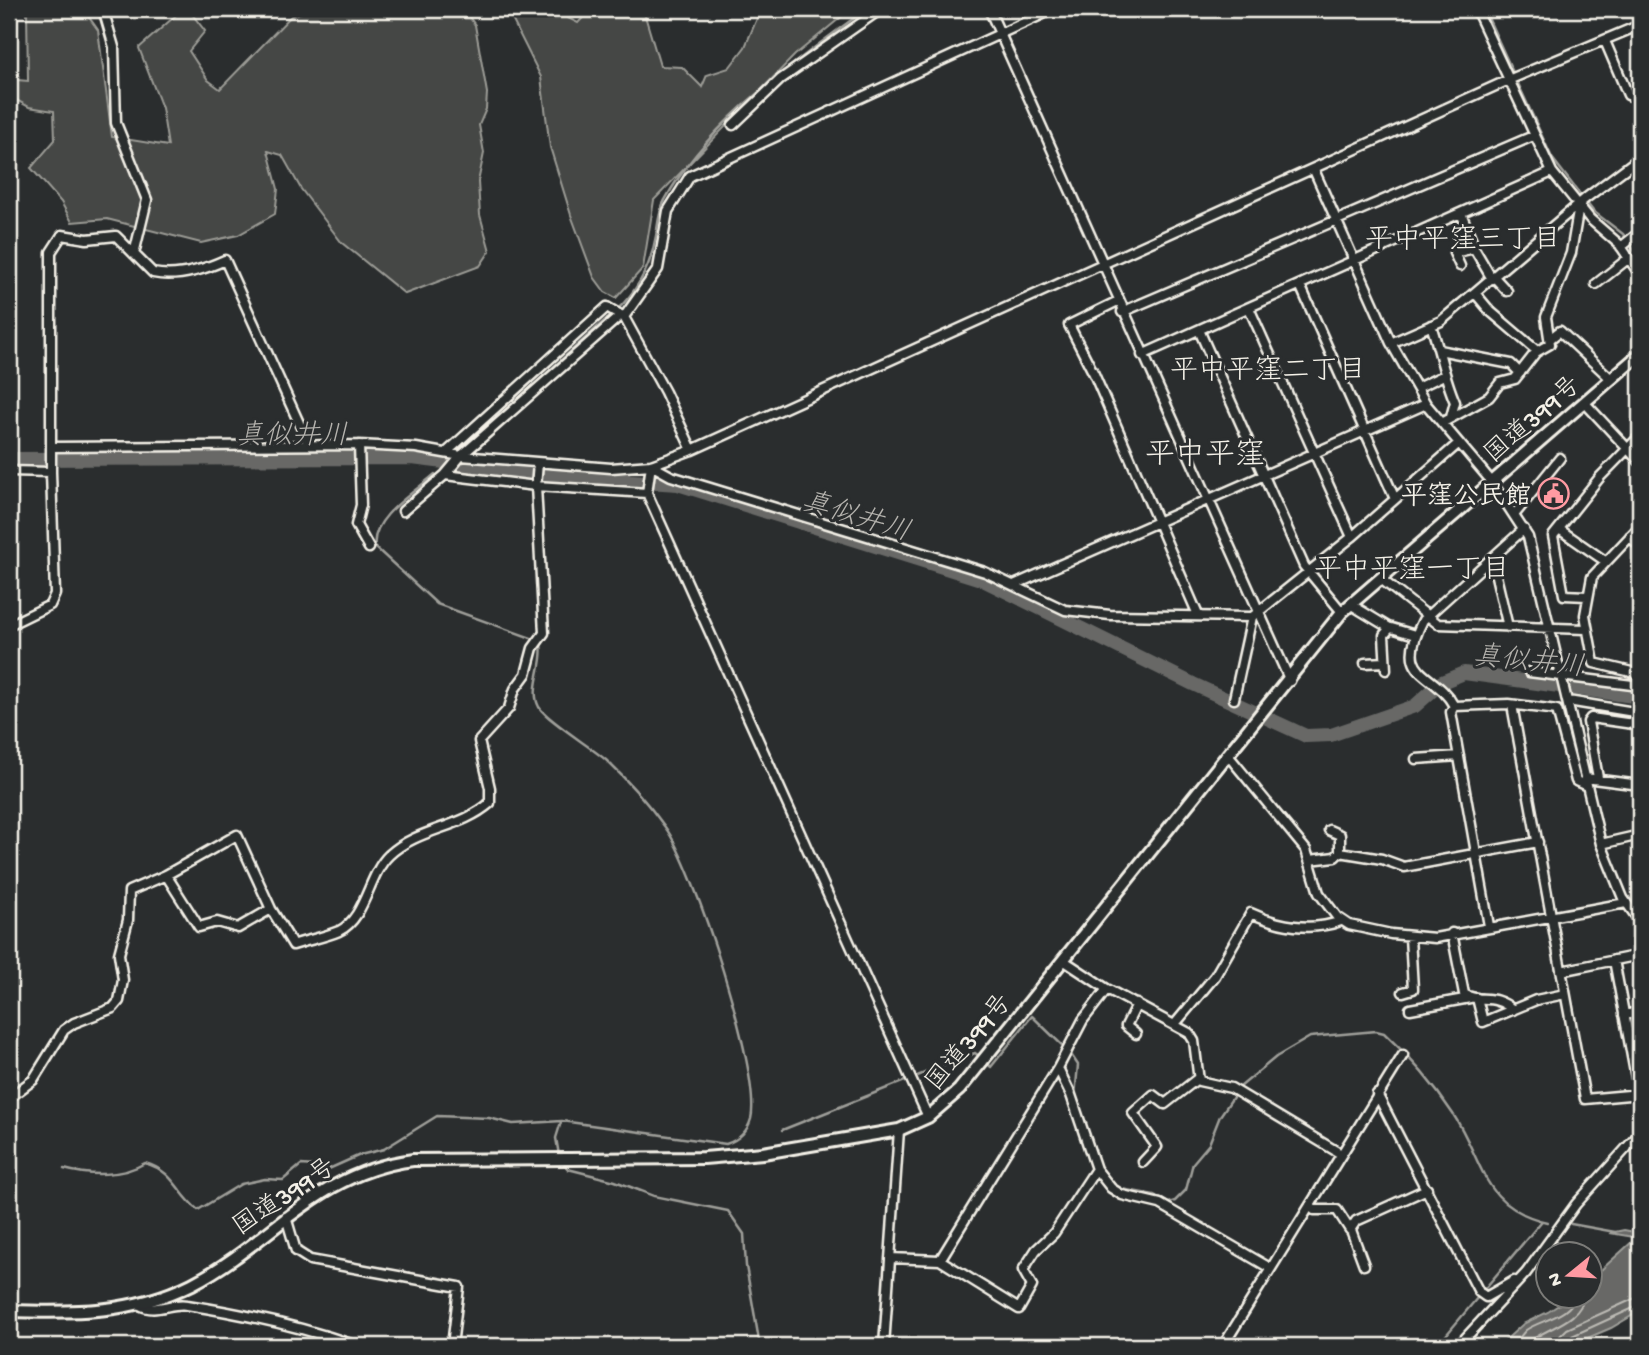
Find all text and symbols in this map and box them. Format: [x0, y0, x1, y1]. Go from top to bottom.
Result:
district label: 平中平窪三丁目 [1365, 224, 1561, 258]
district label: 平中平窪二丁目 [1170, 355, 1366, 389]
street label: 国道399号 [1479, 370, 1588, 472]
water label: 真似井川 [236, 420, 348, 454]
district label: 平中平窪 [1145, 438, 1265, 475]
public building icon: 平窪公民館 [1537, 477, 1571, 511]
place label: 平窪公民館 [1401, 481, 1531, 514]
water label: 真似井川 [797, 485, 914, 550]
district label: 平中平窪一丁目 [1314, 554, 1510, 588]
water label: 真似井川 [1471, 640, 1586, 686]
street label: 国道399号 [920, 988, 1020, 1099]
street label: 国道399号 [228, 1152, 343, 1244]
north arrow [1534, 1240, 1604, 1310]
text: N [1543, 1270, 1569, 1289]

